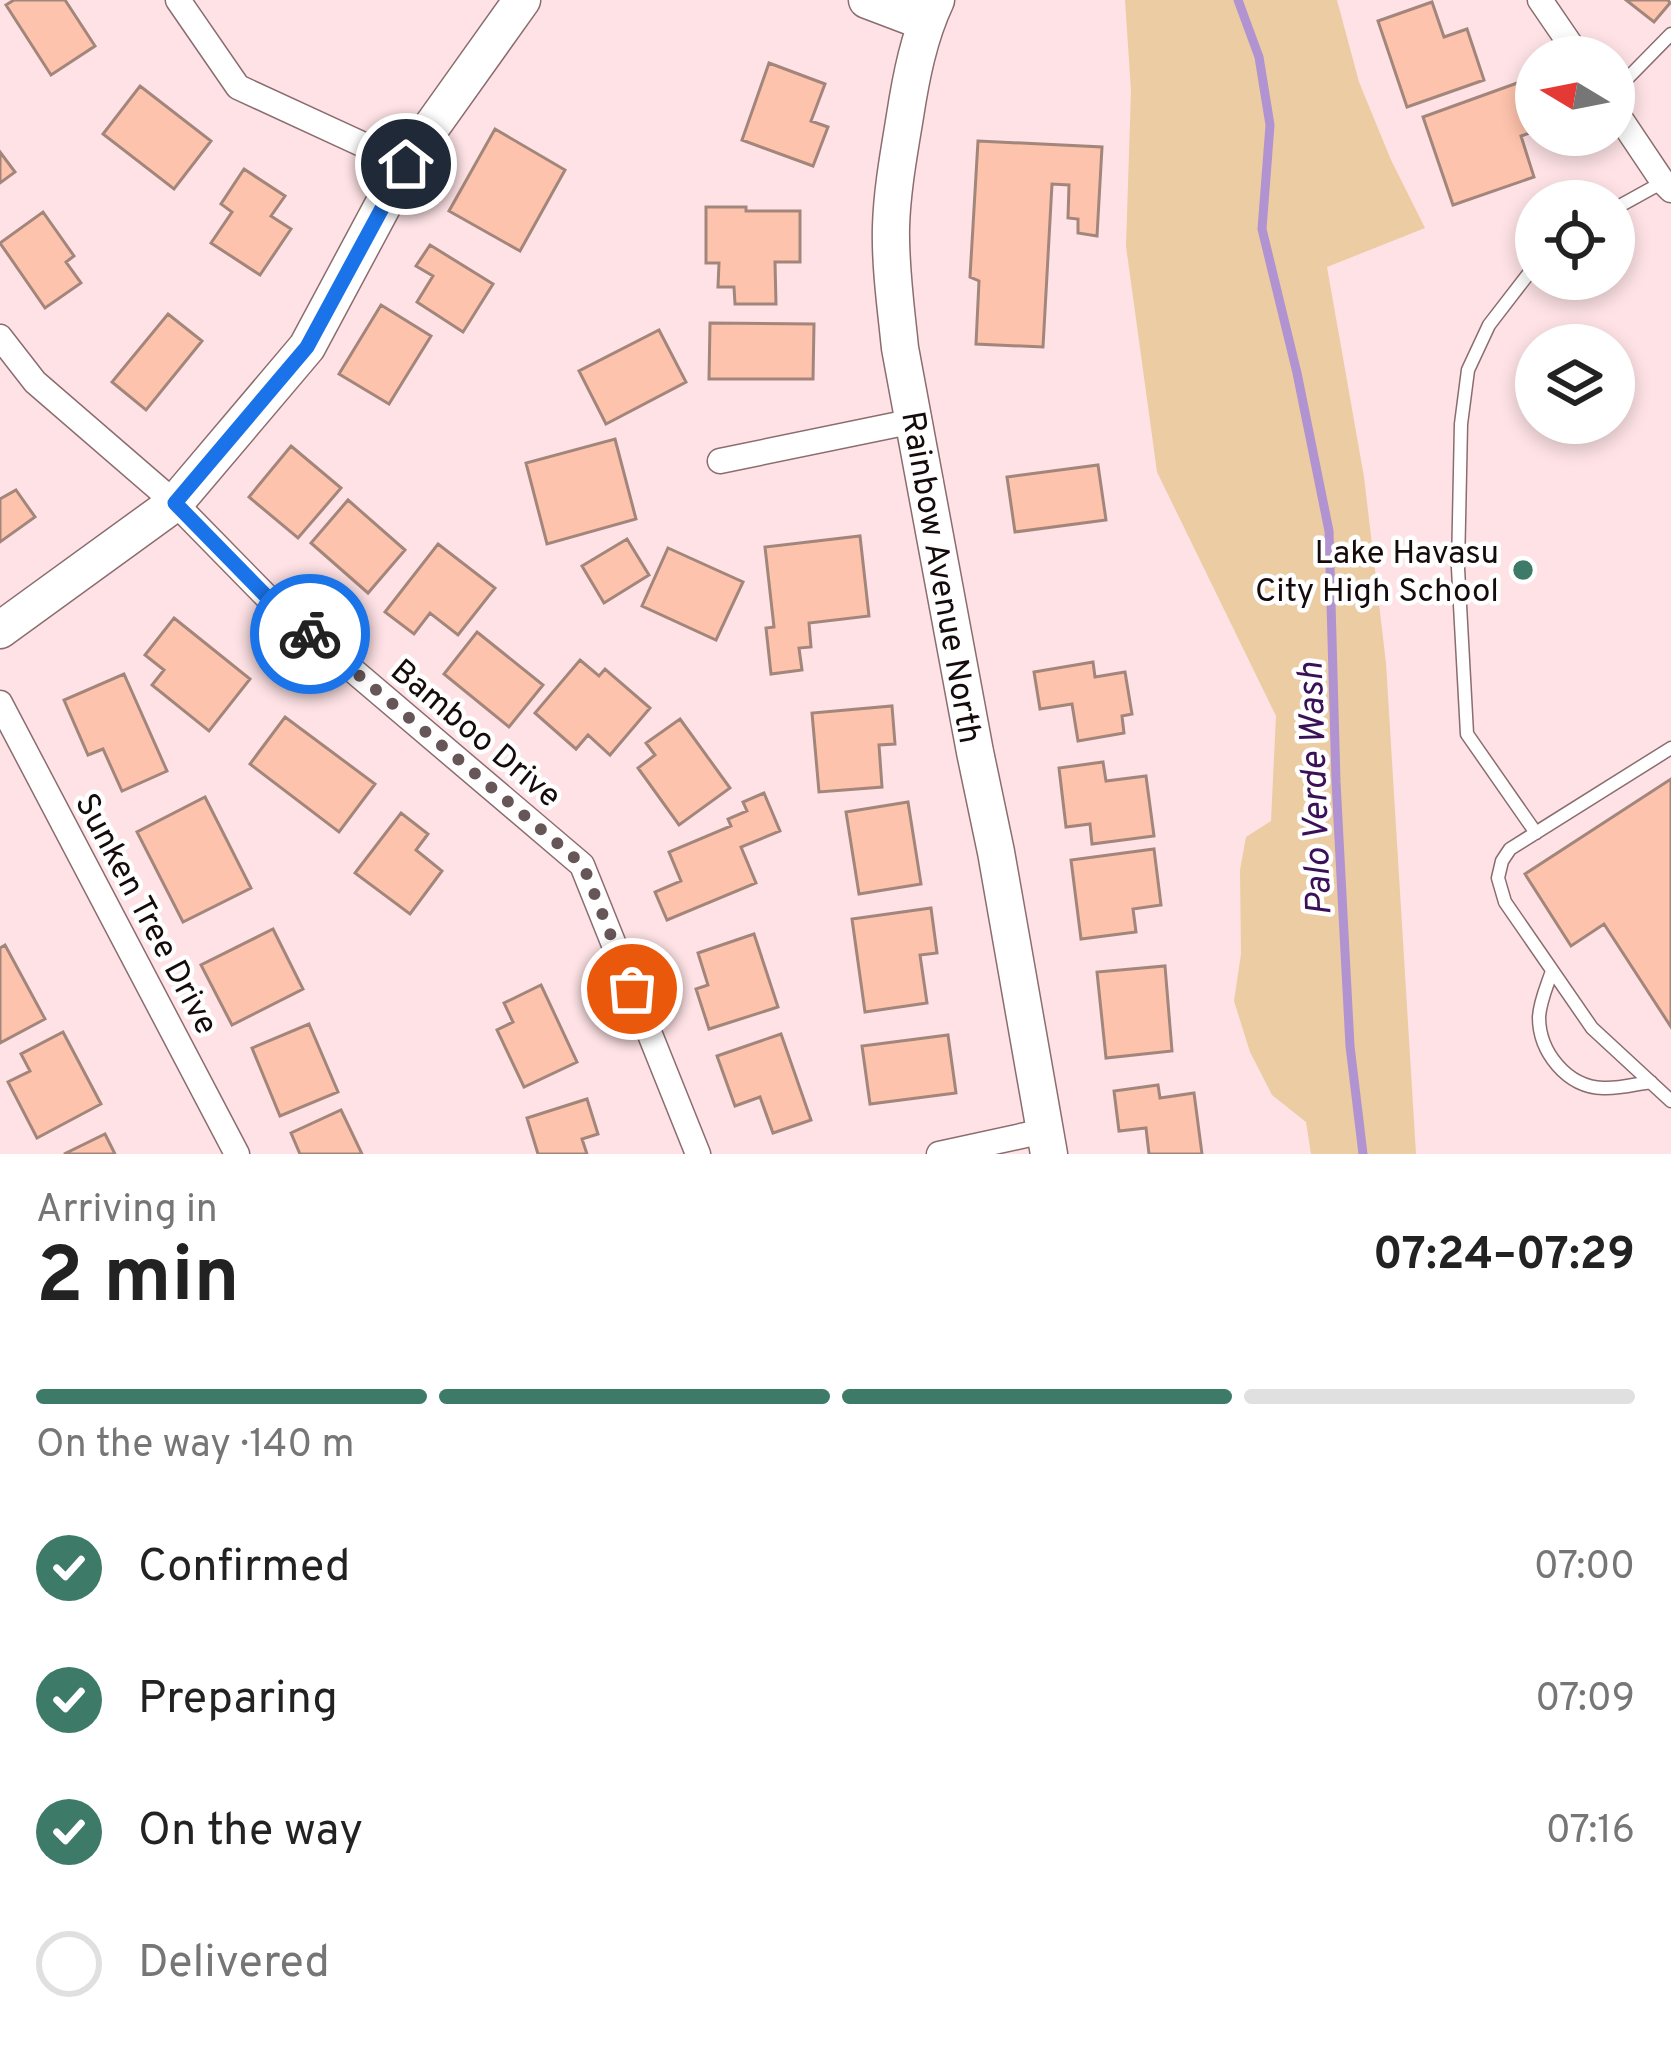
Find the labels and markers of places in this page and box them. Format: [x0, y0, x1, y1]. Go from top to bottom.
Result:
pin [355, 113, 457, 215]
place label: Lake Havasu City High School [1255, 534, 1499, 614]
marker: Lake Havasu City High School [1510, 557, 1536, 583]
pin [581, 938, 683, 1040]

